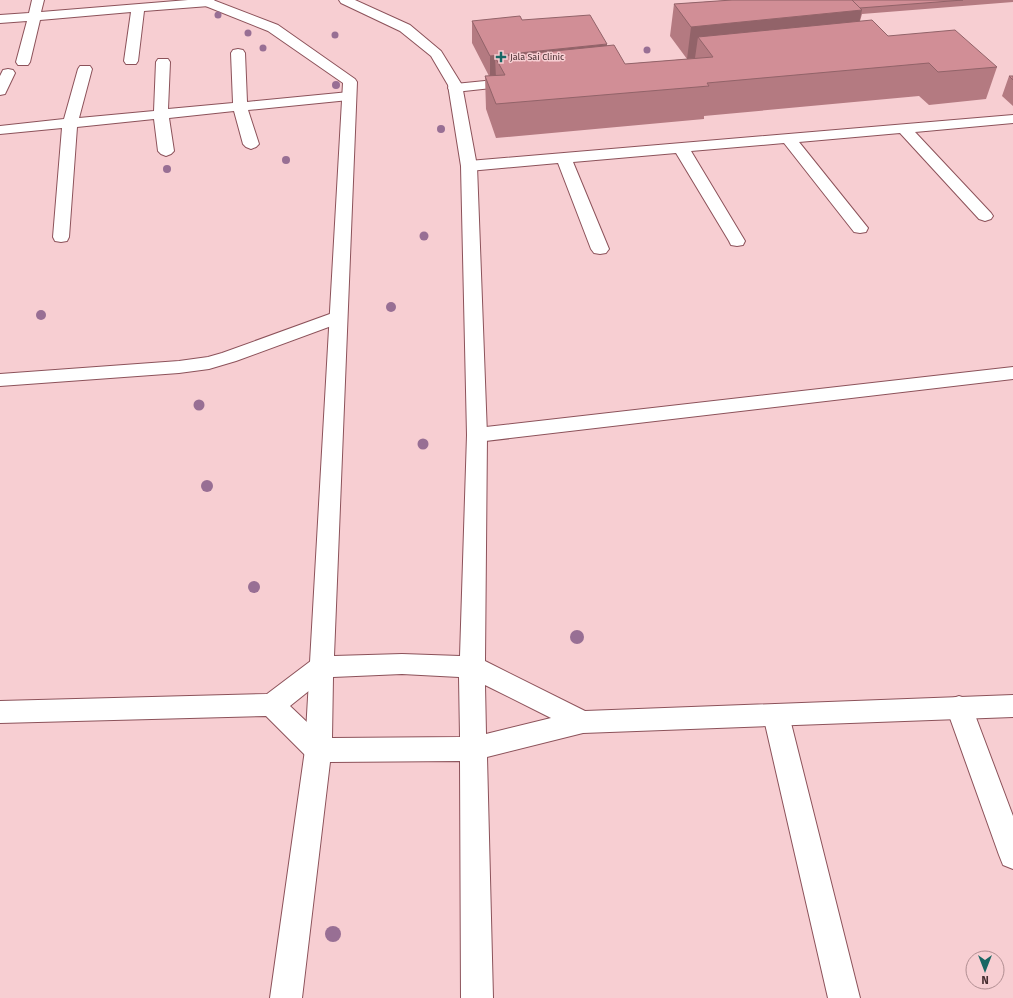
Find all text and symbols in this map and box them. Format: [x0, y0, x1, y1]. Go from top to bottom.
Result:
marker: Jala Sai Clinic [495, 51, 507, 63]
place label: Jala Sai Clinic [510, 52, 565, 62]
north arrow [965, 950, 1005, 990]
text: N [981, 973, 989, 986]

